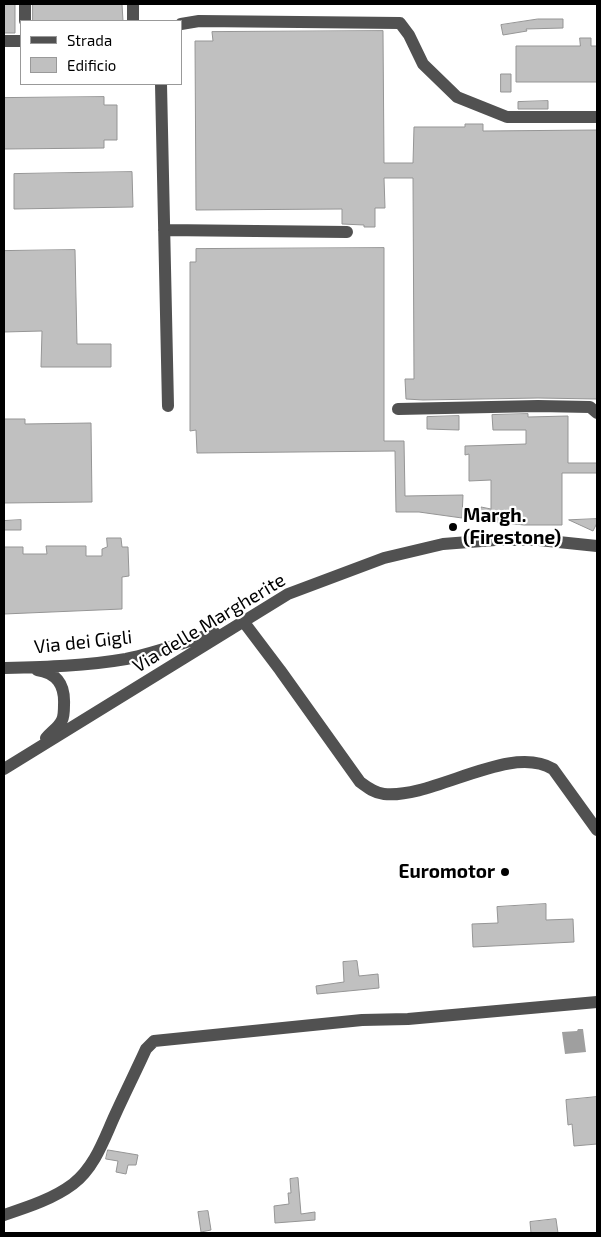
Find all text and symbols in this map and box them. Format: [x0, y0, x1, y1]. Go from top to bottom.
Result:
legend [20, 20, 182, 85]
text: Strada [67, 31, 112, 49]
text: Edificio [67, 56, 116, 74]
place label: Margh. (Firestone) [463, 505, 561, 549]
marker: Margh. (Firestone) [447, 521, 459, 533]
street label: Via delle Margherite [129, 568, 289, 678]
street label: Via dei Gigli [33, 626, 133, 658]
place label: Euromotor [399, 861, 495, 883]
marker: Euromotor [499, 866, 511, 878]

